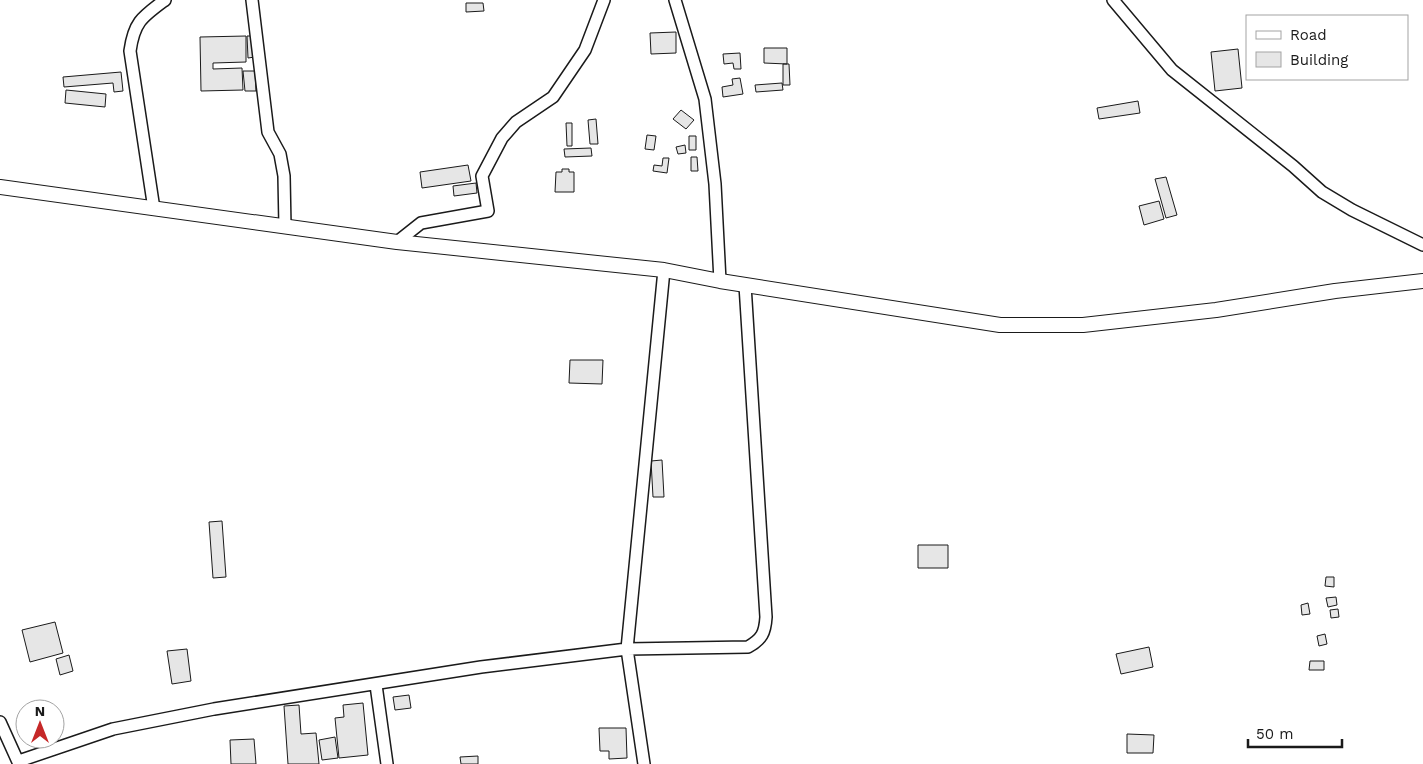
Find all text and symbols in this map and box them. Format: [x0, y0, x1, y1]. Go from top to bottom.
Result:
legend [1246, 15, 1408, 80]
text: Road [1290, 26, 1327, 44]
text: Building [1290, 51, 1348, 69]
north arrow [15, 699, 65, 749]
text: N [35, 703, 45, 719]
scale bar [1248, 716, 1342, 748]
text: 50 m [1256, 725, 1293, 743]

